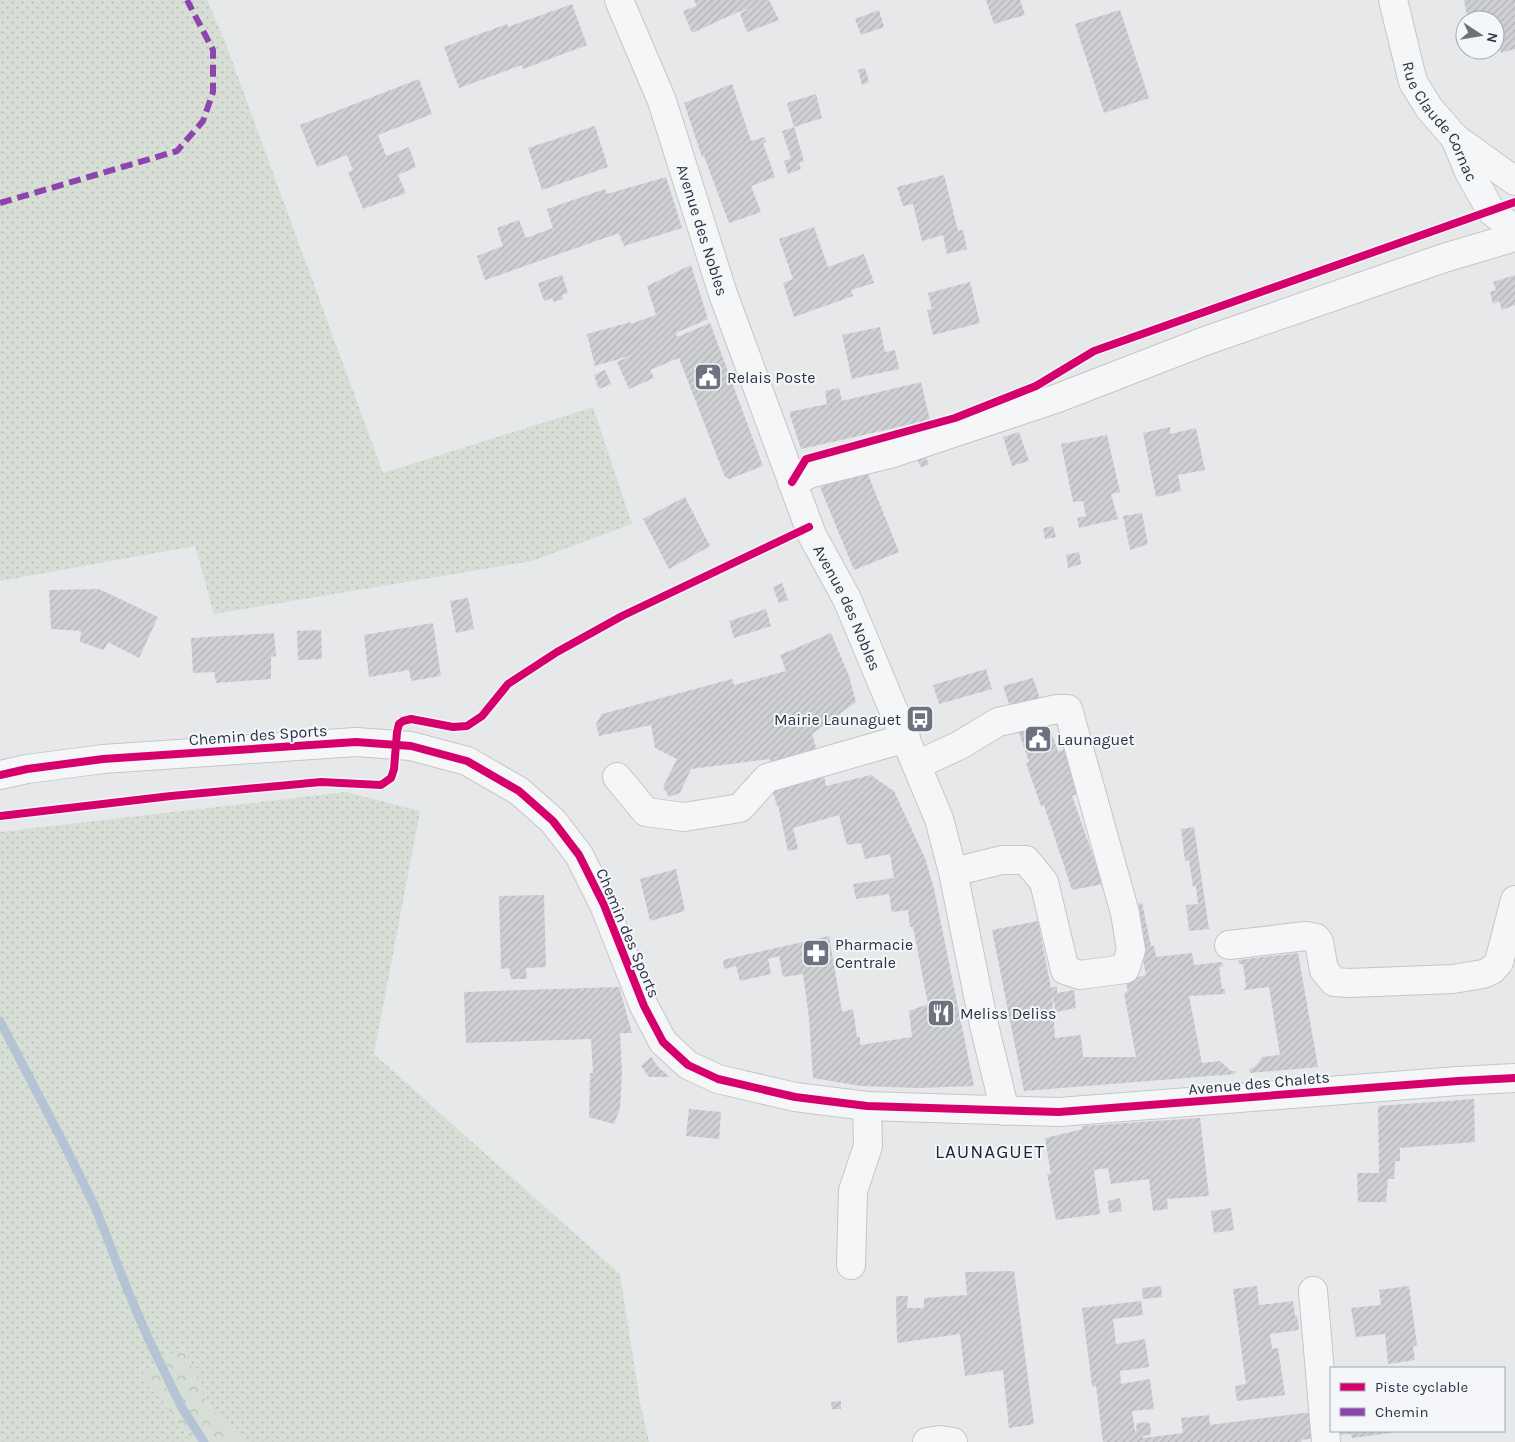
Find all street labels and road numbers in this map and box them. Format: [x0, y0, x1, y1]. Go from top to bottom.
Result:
street label: Rue Claude Cornac [1399, 59, 1482, 185]
street label: Avenue des Nobles [673, 162, 732, 298]
street label: Avenue des Nobles [810, 541, 885, 673]
street label: Chemin des Sports [188, 721, 328, 749]
street label: Chemin des Sports [592, 865, 664, 1001]
street label: Avenue des Chalets [1188, 1067, 1330, 1099]

